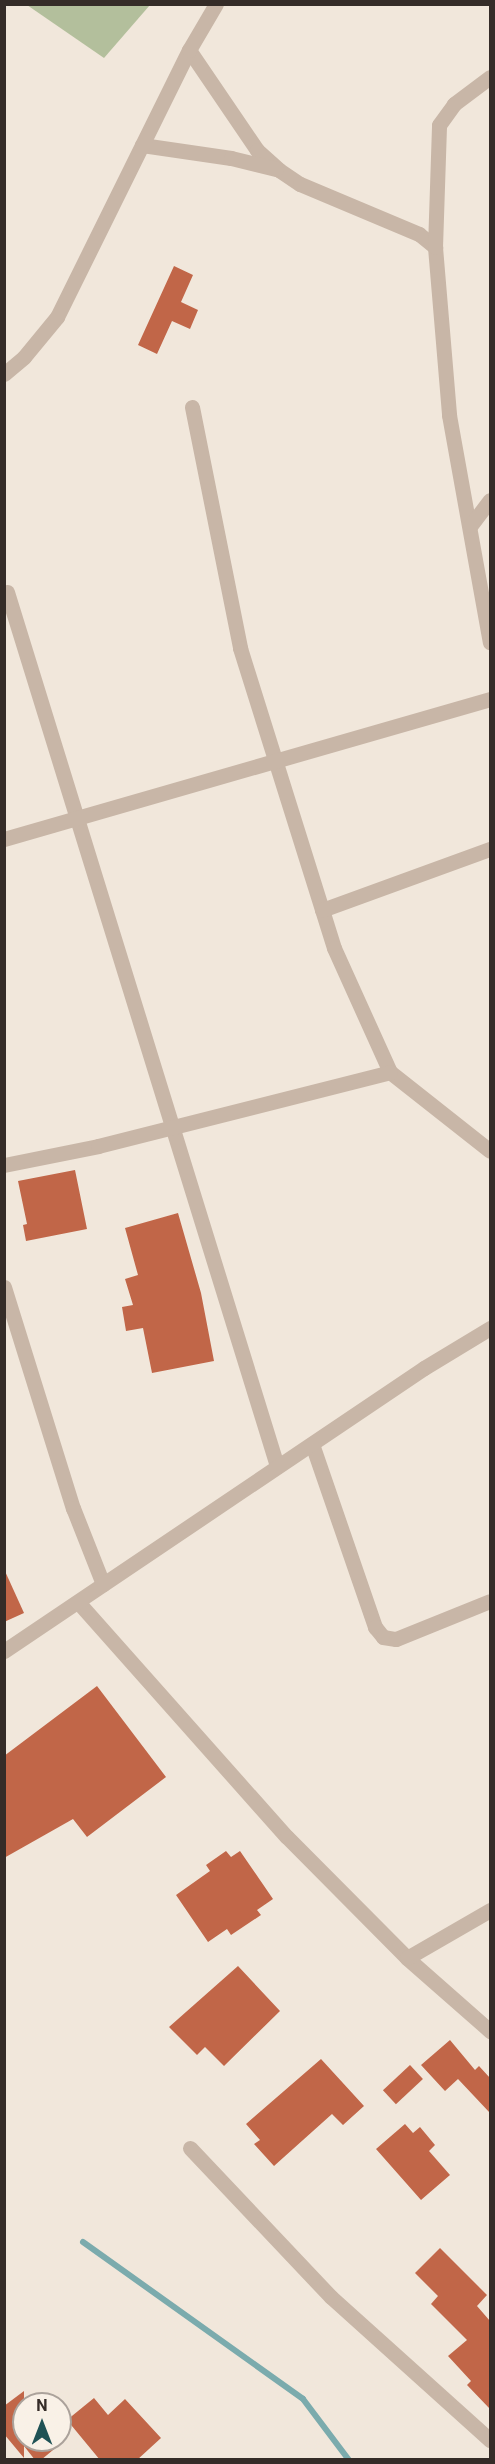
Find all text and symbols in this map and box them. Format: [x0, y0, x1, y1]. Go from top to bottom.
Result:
north arrow [12, 2392, 72, 2452]
text: N [36, 2396, 48, 2415]

